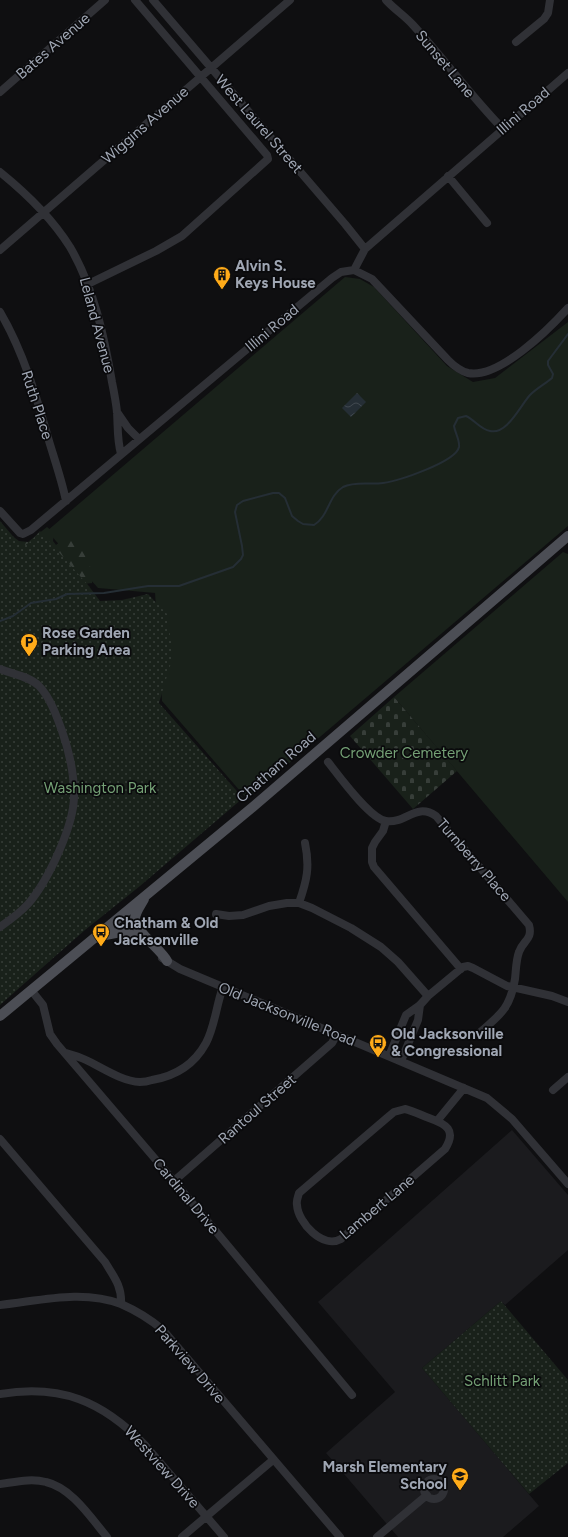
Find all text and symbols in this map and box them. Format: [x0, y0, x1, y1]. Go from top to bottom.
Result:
street label: Bates Avenue [12, 9, 94, 83]
street label: Sunset Lane [412, 27, 478, 101]
street label: West Laurel Street [211, 71, 307, 177]
street label: Wiggins Avenue [98, 83, 192, 167]
street label: Illini Road [493, 83, 553, 139]
place label: Alvin S. Keys House [235, 257, 316, 292]
building icon: Alvin S. Keys House [212, 265, 232, 290]
street label: Leland Avenue [76, 275, 118, 375]
street label: Illini Road [242, 300, 302, 356]
street label: Ruth Place [17, 368, 57, 442]
place label: Rose Garden Parking Area [42, 624, 130, 659]
parking icon: Rose Garden Parking Area [19, 632, 39, 657]
street label: Chatham Road [233, 728, 319, 806]
park label: Crowder Cemetery [340, 744, 468, 762]
park label: Washington Park [44, 779, 157, 797]
street label: Turnberry Place [433, 815, 515, 905]
place label: Chatham & Old Jacksonville [114, 914, 218, 949]
bus stop icon: Chatham & Old Jacksonville [91, 922, 111, 947]
street label: Old Jacksonville Road [216, 978, 358, 1050]
place label: Old Jacksonville & Congressional [391, 1025, 504, 1060]
bus stop icon: Old Jacksonville & Congressional [368, 1033, 388, 1058]
street label: Rantoul Street [214, 1070, 300, 1148]
street label: Cardinal Drive [149, 1154, 223, 1238]
street label: Lambert Lane [336, 1171, 418, 1243]
street label: Parkview Drive [151, 1321, 229, 1407]
park label: Schlitt Park [464, 1372, 541, 1390]
street label: Westview Drive [120, 1422, 204, 1512]
place label: Marsh Elementary School [322, 1458, 447, 1493]
school or university icon: Marsh Elementary School [450, 1466, 470, 1491]

